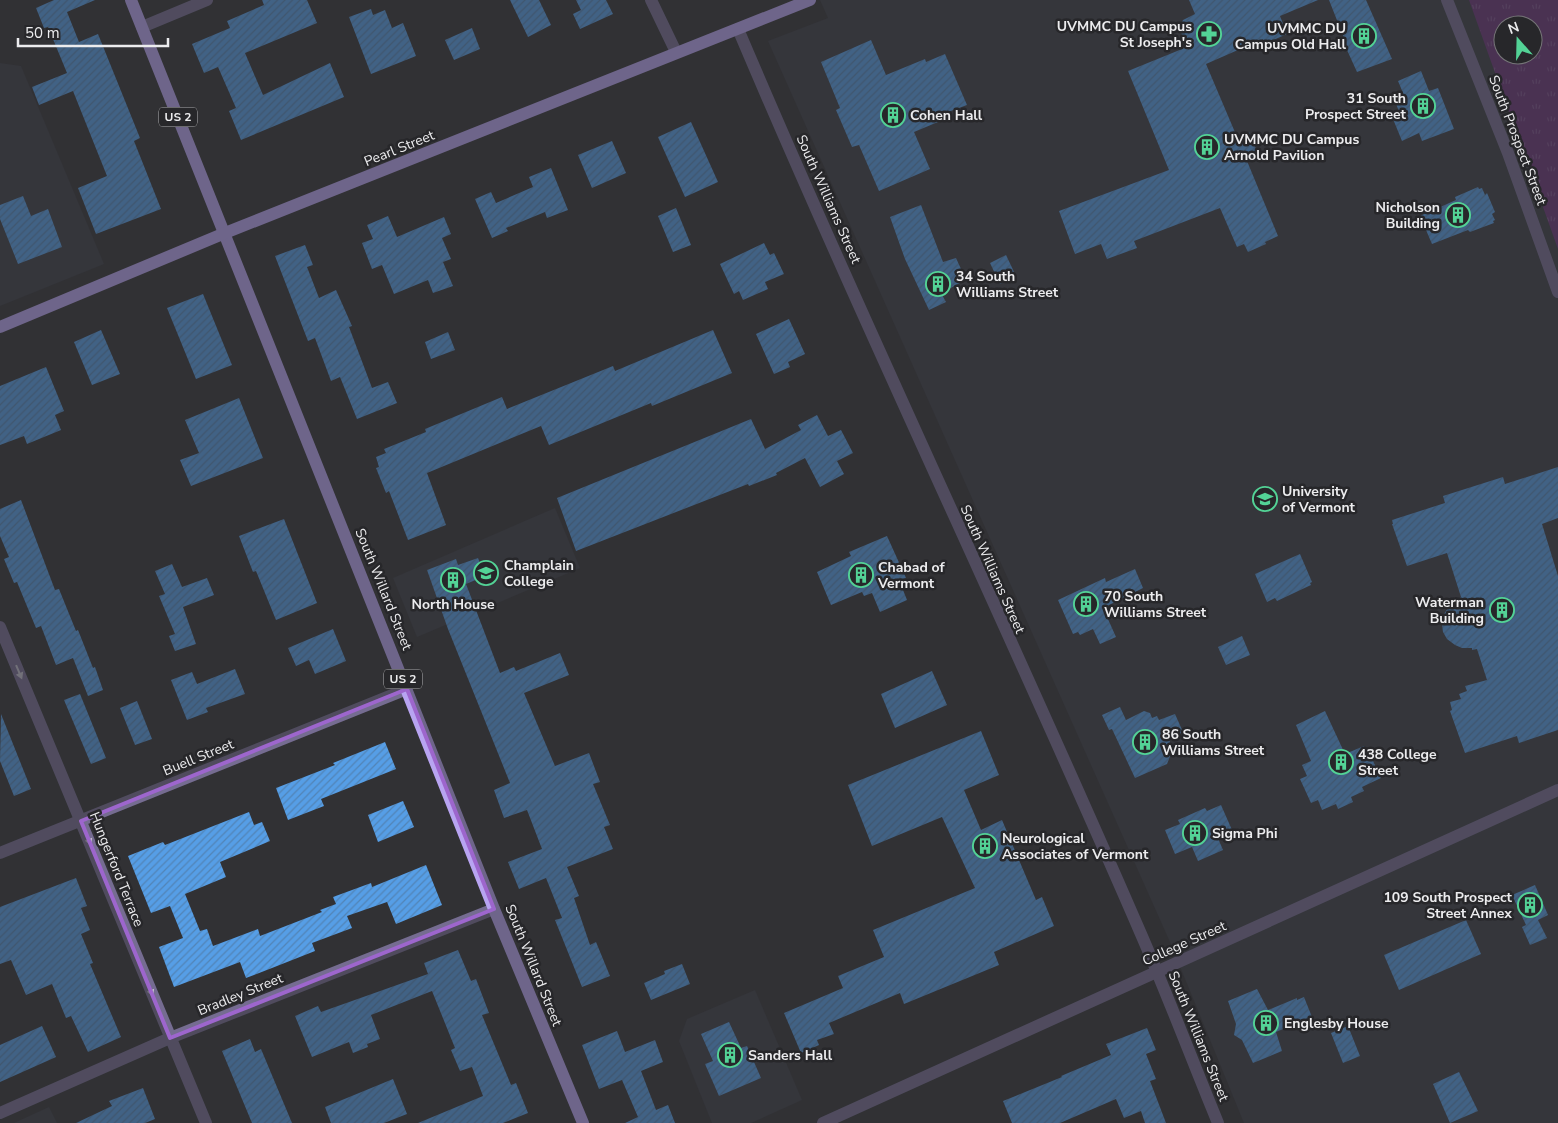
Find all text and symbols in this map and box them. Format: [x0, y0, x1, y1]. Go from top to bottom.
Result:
scale bar [18, 15, 168, 47]
north arrow [1493, 15, 1543, 65]
place label: UVMMC DU Campus St Joseph's [1057, 17, 1192, 52]
text: N [1506, 18, 1522, 39]
place label: UVMMC DU Campus Old Hall [1235, 19, 1347, 54]
pharmacy icon: UVMMC DU Campus St Joseph's [1196, 21, 1222, 47]
text: 50 m [25, 23, 60, 43]
building icon: UVMMC DU Campus Old Hall [1351, 23, 1377, 49]
street label: South Prospect Street [1484, 73, 1551, 208]
place label: 31 South Prospect Street [1305, 89, 1407, 124]
building icon: 31 South Prospect Street [1410, 93, 1436, 119]
building icon: Cohen Hall [880, 102, 906, 128]
place label: Cohen Hall [910, 106, 983, 125]
road number: US 2 [159, 108, 197, 126]
street label: Pearl Street [361, 126, 437, 171]
place label: UVMMC DU Campus Arnold Pavilion [1224, 130, 1359, 165]
street label: South Williams Street [792, 132, 865, 267]
building icon: UVMMC DU Campus Arnold Pavilion [1194, 134, 1220, 160]
place label: Nicholson Building [1376, 198, 1440, 233]
building icon: Nicholson Building [1445, 202, 1471, 228]
place label: 34 South Williams Street [956, 267, 1059, 302]
building icon: 34 South Williams Street [925, 271, 951, 297]
place label: University of Vermont [1282, 482, 1356, 517]
school or university icon: University of Vermont [1252, 486, 1278, 512]
street label: South Williams Street [956, 502, 1029, 637]
street label: South Willard Street [350, 525, 417, 653]
place label: Champlain College [504, 556, 574, 591]
place label: Chabad of Vermont [877, 558, 946, 593]
school or university icon: Champlain College [473, 560, 499, 586]
building icon: Chabad of Vermont [848, 562, 874, 588]
building icon: North House [440, 567, 466, 593]
place label: 70 South Williams Street [1104, 587, 1207, 622]
building icon: 70 South Williams Street [1073, 591, 1099, 617]
place label: Waterman Building [1415, 593, 1484, 628]
place label: North House [411, 595, 495, 614]
building icon: Waterman Building [1489, 597, 1515, 623]
one-way arrow [15, 665, 23, 679]
road number: US 2 [384, 670, 422, 689]
place label: 86 South Williams Street [1162, 725, 1265, 760]
building icon: 86 South Williams Street [1132, 729, 1158, 755]
street label: Buell Street [160, 735, 237, 780]
place label: 438 College Street [1358, 745, 1437, 780]
building icon: 438 College Street [1328, 749, 1354, 775]
street label: Hungerford Terrace [85, 809, 148, 929]
building icon: Sigma Phi [1182, 820, 1208, 846]
place label: Sigma Phi [1212, 824, 1277, 843]
place label: Neurological Associates of Vermont [1002, 829, 1149, 864]
one-way arrow [85, 831, 93, 845]
building icon: Neurological Associates of Vermont [972, 833, 998, 859]
place label: 109 South Prospect Street Annex [1383, 888, 1513, 923]
building icon: 109 South Prospect Street Annex [1517, 892, 1543, 918]
street label: South Willard Street [500, 901, 567, 1029]
street label: College Street [1139, 916, 1229, 970]
street label: South Williams Street [1164, 968, 1233, 1104]
street label: Bradley Street [195, 969, 286, 1020]
one-way arrow [146, 982, 154, 996]
building icon: Englesby House [1253, 1010, 1279, 1036]
place label: Englesby House [1284, 1014, 1389, 1033]
building icon: Sanders Hall [717, 1042, 743, 1068]
place label: Sanders Hall [748, 1046, 833, 1065]

